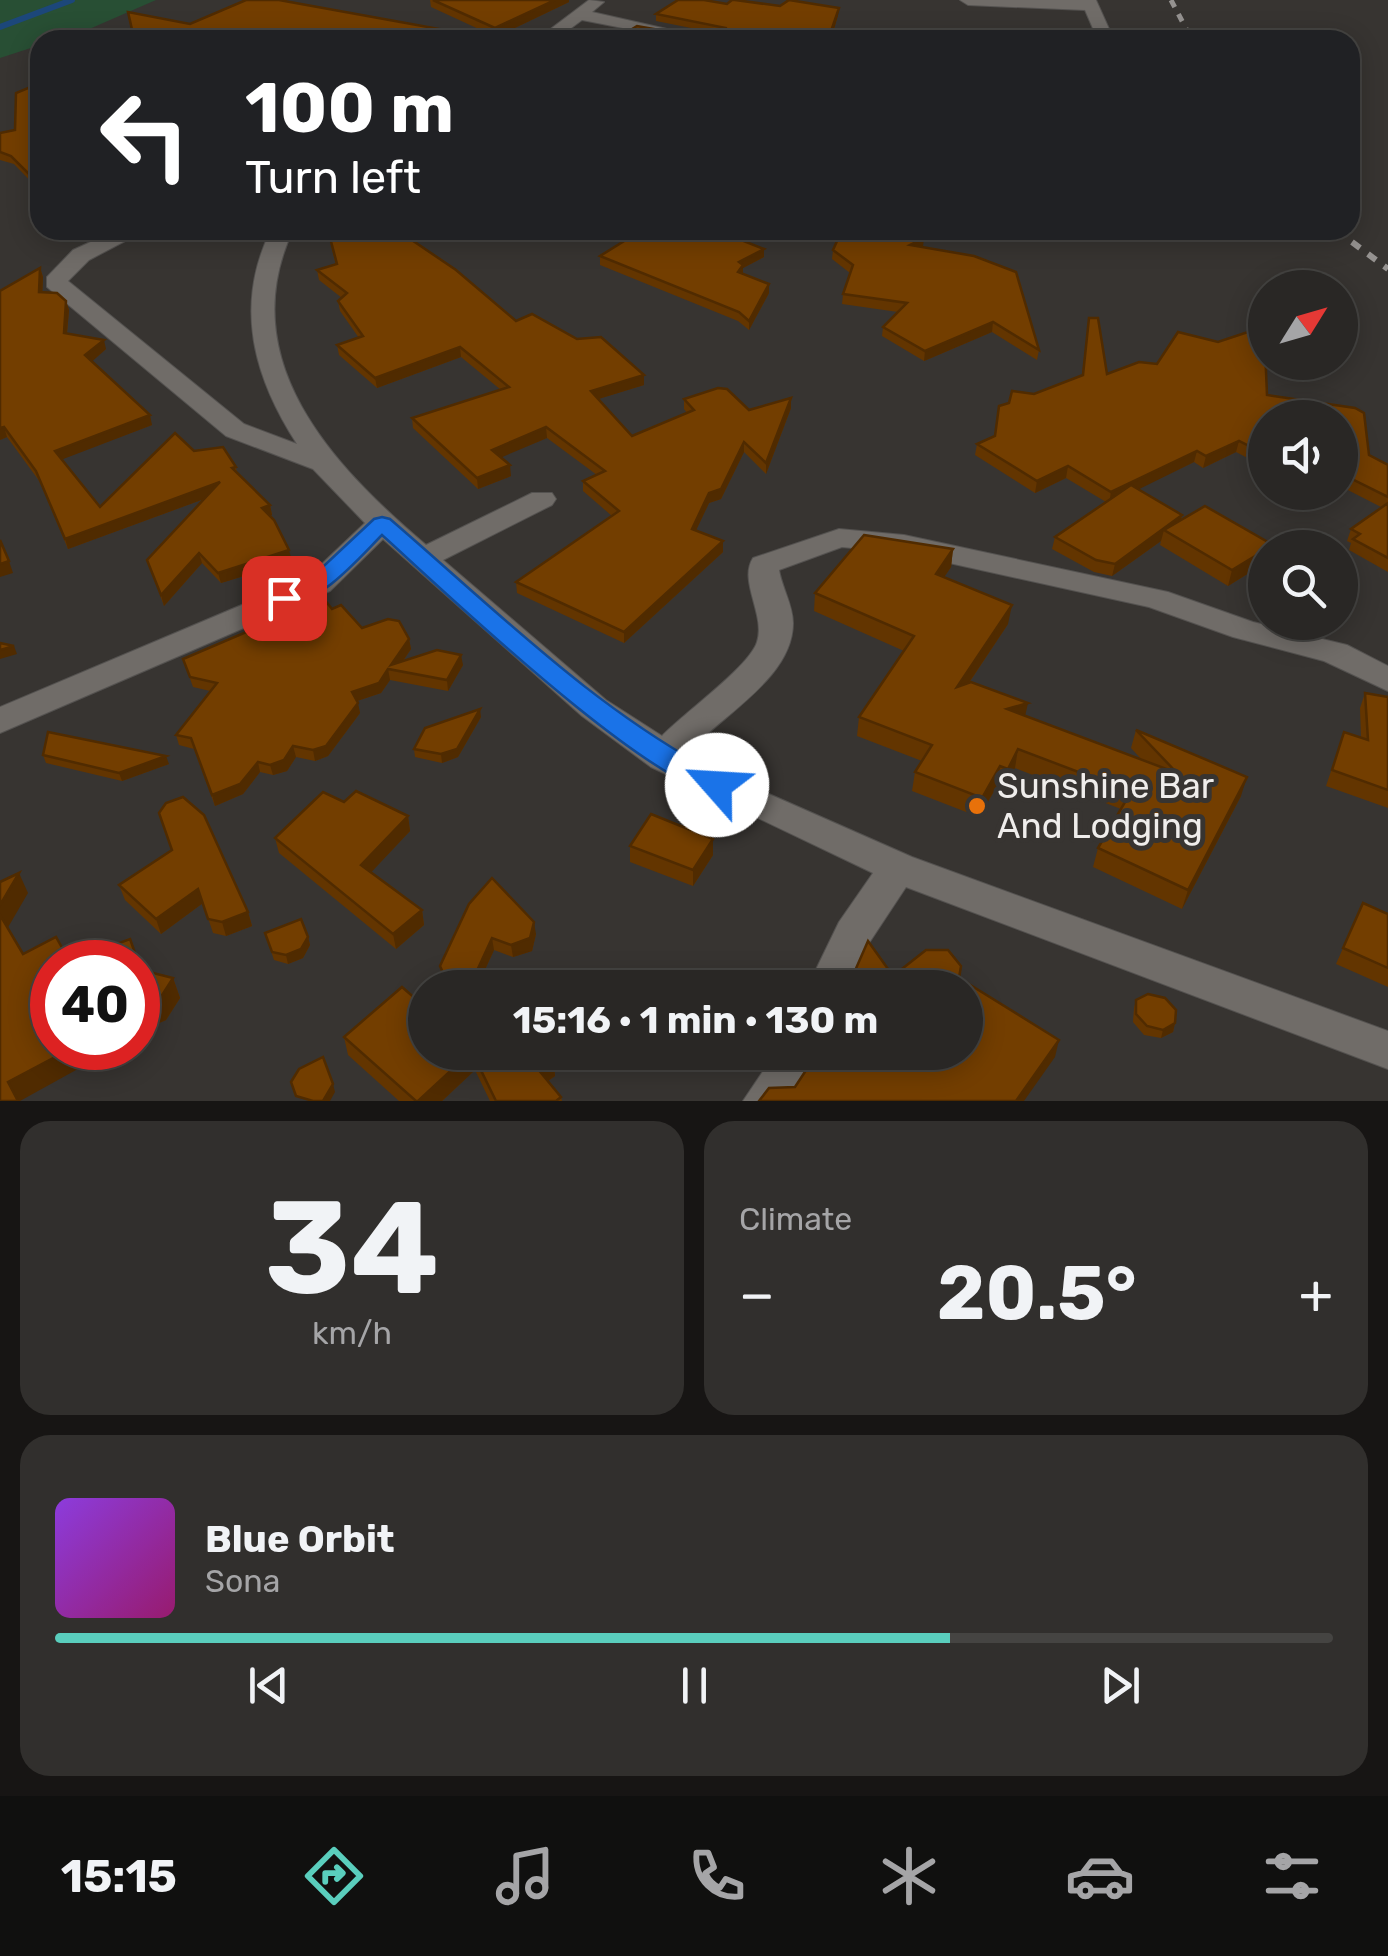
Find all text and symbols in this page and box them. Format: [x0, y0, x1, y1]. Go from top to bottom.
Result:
text: 100 m [245, 67, 454, 150]
icon: left [80, 70, 210, 200]
text: Turn left [245, 151, 421, 204]
north arrow [1248, 270, 1358, 380]
map controls [1248, 270, 1358, 640]
button: sound [1248, 400, 1358, 510]
button: search [1248, 530, 1358, 640]
pin [242, 556, 327, 641]
icon: arrive [257, 571, 312, 626]
position arrow [665, 733, 769, 837]
place label: Sunshine Bar And Lodging [997, 765, 1214, 847]
marker: Sunshine Bar And Lodging [966, 795, 988, 817]
speed limit sign: 40 [30, 940, 160, 1070]
text: 15:16 · 1 min · 130 m [513, 997, 878, 1043]
text: 34 [265, 1171, 439, 1326]
text: Climate [739, 1200, 852, 1238]
text: 20.5° [937, 1249, 1137, 1338]
text: − [739, 1262, 775, 1327]
text: + [1299, 1262, 1333, 1327]
text: km/h [312, 1314, 392, 1352]
text: Blue Orbit [205, 1516, 395, 1562]
text: Sona [205, 1562, 280, 1600]
icon: previous [241, 1658, 296, 1713]
icon: pause [667, 1658, 722, 1713]
icon: next [1093, 1658, 1148, 1713]
icon: directions [299, 1841, 369, 1911]
icon: music [490, 1841, 560, 1911]
icon: phone [682, 1841, 752, 1911]
icon: climate [874, 1841, 944, 1911]
icon: car [1065, 1841, 1135, 1911]
icon: filters [1257, 1841, 1327, 1911]
text: 15:15 [61, 1850, 177, 1903]

